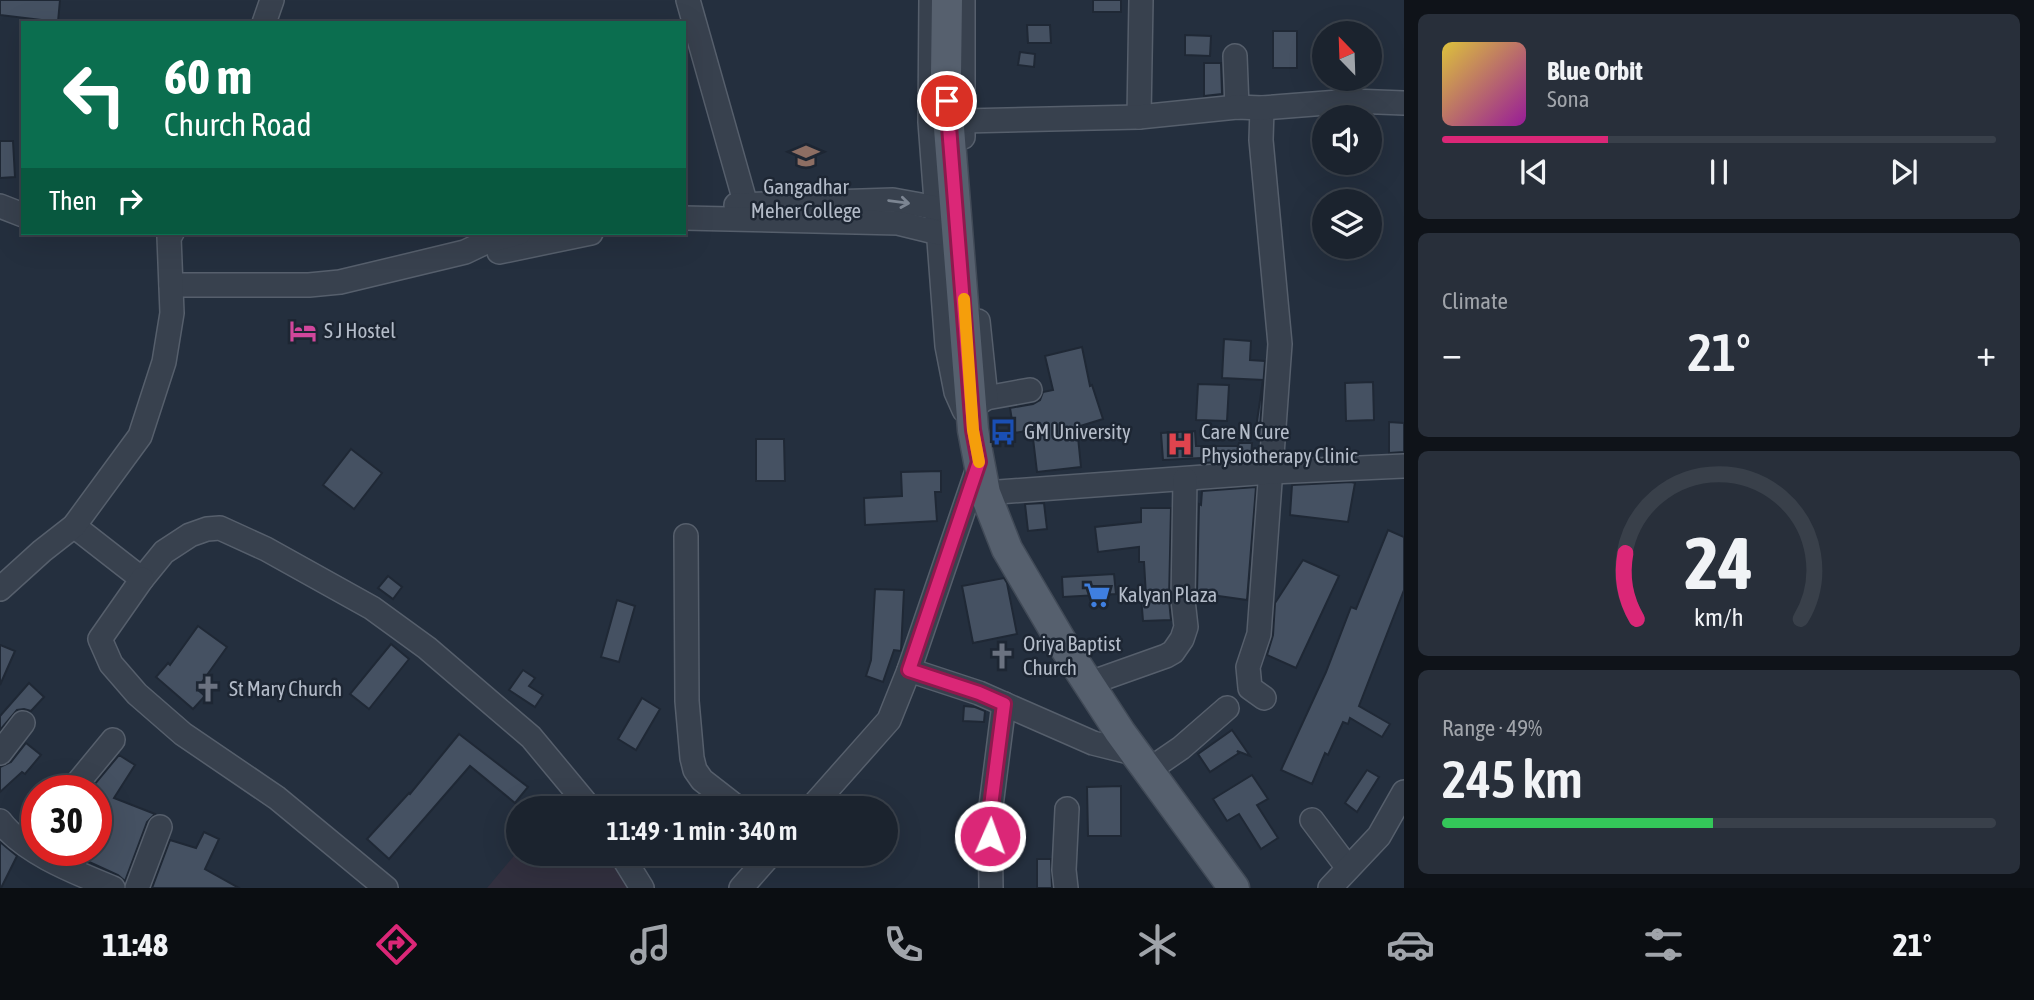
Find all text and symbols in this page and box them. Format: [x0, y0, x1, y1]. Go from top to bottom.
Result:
north arrow [1312, 21, 1382, 91]
map controls [1312, 21, 1382, 259]
text: 60 m [164, 48, 252, 104]
icon: left [49, 49, 140, 140]
text: Blue Orbit [1547, 56, 1643, 86]
pin [917, 71, 977, 131]
icon: arrive [928, 82, 966, 120]
text: Sona [1547, 86, 1589, 112]
button: sound [1312, 105, 1382, 175]
text: Church Road [164, 106, 312, 143]
school or university icon: Gangadhar Meher College [791, 141, 821, 171]
icon: previous [1515, 153, 1553, 191]
icon: pause [1700, 153, 1738, 191]
icon: next [1885, 153, 1923, 191]
place label: Gangadhar Meher College [751, 174, 861, 222]
icon: right [111, 182, 149, 220]
text: Then [49, 186, 97, 216]
button: layers [1312, 189, 1382, 259]
one-way arrow [887, 196, 910, 209]
text: Climate [1442, 288, 1508, 314]
hotel icon: S J Hostel [288, 316, 318, 346]
place label: S J Hostel [324, 318, 396, 342]
text: 21° [1687, 322, 1751, 382]
text: − [1442, 331, 1462, 374]
text: + [1976, 331, 1996, 374]
bus stop icon: GM University [988, 417, 1018, 447]
place label: GM University [1024, 419, 1131, 443]
place label: Care N Cure Physiotherapy Clinic [1201, 419, 1358, 467]
hospital icon: Care N Cure Physiotherapy Clinic [1165, 429, 1195, 459]
text: 24 [1685, 522, 1753, 605]
supermarket icon: Kalyan Plaza [1082, 580, 1112, 610]
place label: Kalyan Plaza [1118, 582, 1217, 606]
text: km/h [1694, 603, 1744, 631]
place label: Oriya Baptist Church [1023, 631, 1121, 679]
church icon: Oriya Baptist Church [987, 641, 1017, 671]
church icon: St Mary Church [193, 674, 223, 704]
place label: St Mary Church [229, 676, 342, 700]
text: Range · 49% [1442, 715, 1542, 741]
text: 245 km [1442, 749, 1583, 809]
speed limit sign: 30 [21, 775, 112, 866]
position arrow [953, 799, 1027, 873]
text: 11:49 · 1 min · 340 m [607, 816, 797, 846]
icon: directions [372, 920, 421, 969]
icon: music [626, 920, 675, 969]
icon: phone [879, 920, 928, 969]
icon: climate [1133, 920, 1182, 969]
icon: car [1386, 920, 1435, 969]
icon: filters [1639, 920, 1688, 969]
text: 11:48 [102, 926, 168, 963]
text: 21° [1893, 926, 1932, 963]

